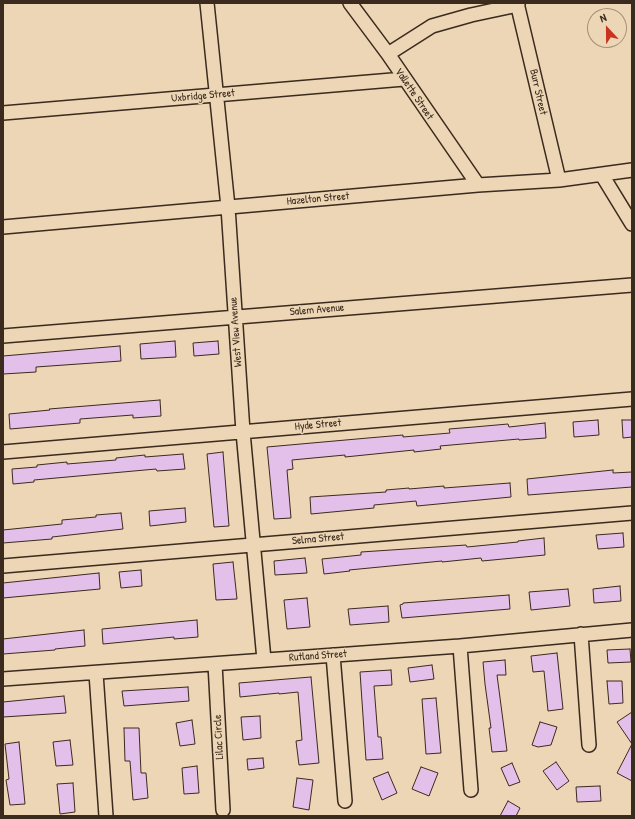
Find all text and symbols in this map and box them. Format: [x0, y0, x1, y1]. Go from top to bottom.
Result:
north arrow [587, 8, 627, 48]
text: N [598, 10, 608, 25]
street label: Vallette Street [392, 66, 436, 122]
street label: Burr Street [526, 68, 550, 116]
street label: Uxbridge Street [171, 87, 235, 105]
street label: Hazelton Street [286, 190, 350, 208]
street label: West View Avenue [227, 297, 245, 367]
street label: Salem Avenue [289, 301, 345, 319]
street label: Hyde Street [294, 416, 342, 434]
street label: Selma Street [291, 530, 345, 548]
street label: Rutland Street [289, 647, 347, 665]
street label: Lilac Circle [211, 714, 227, 760]

